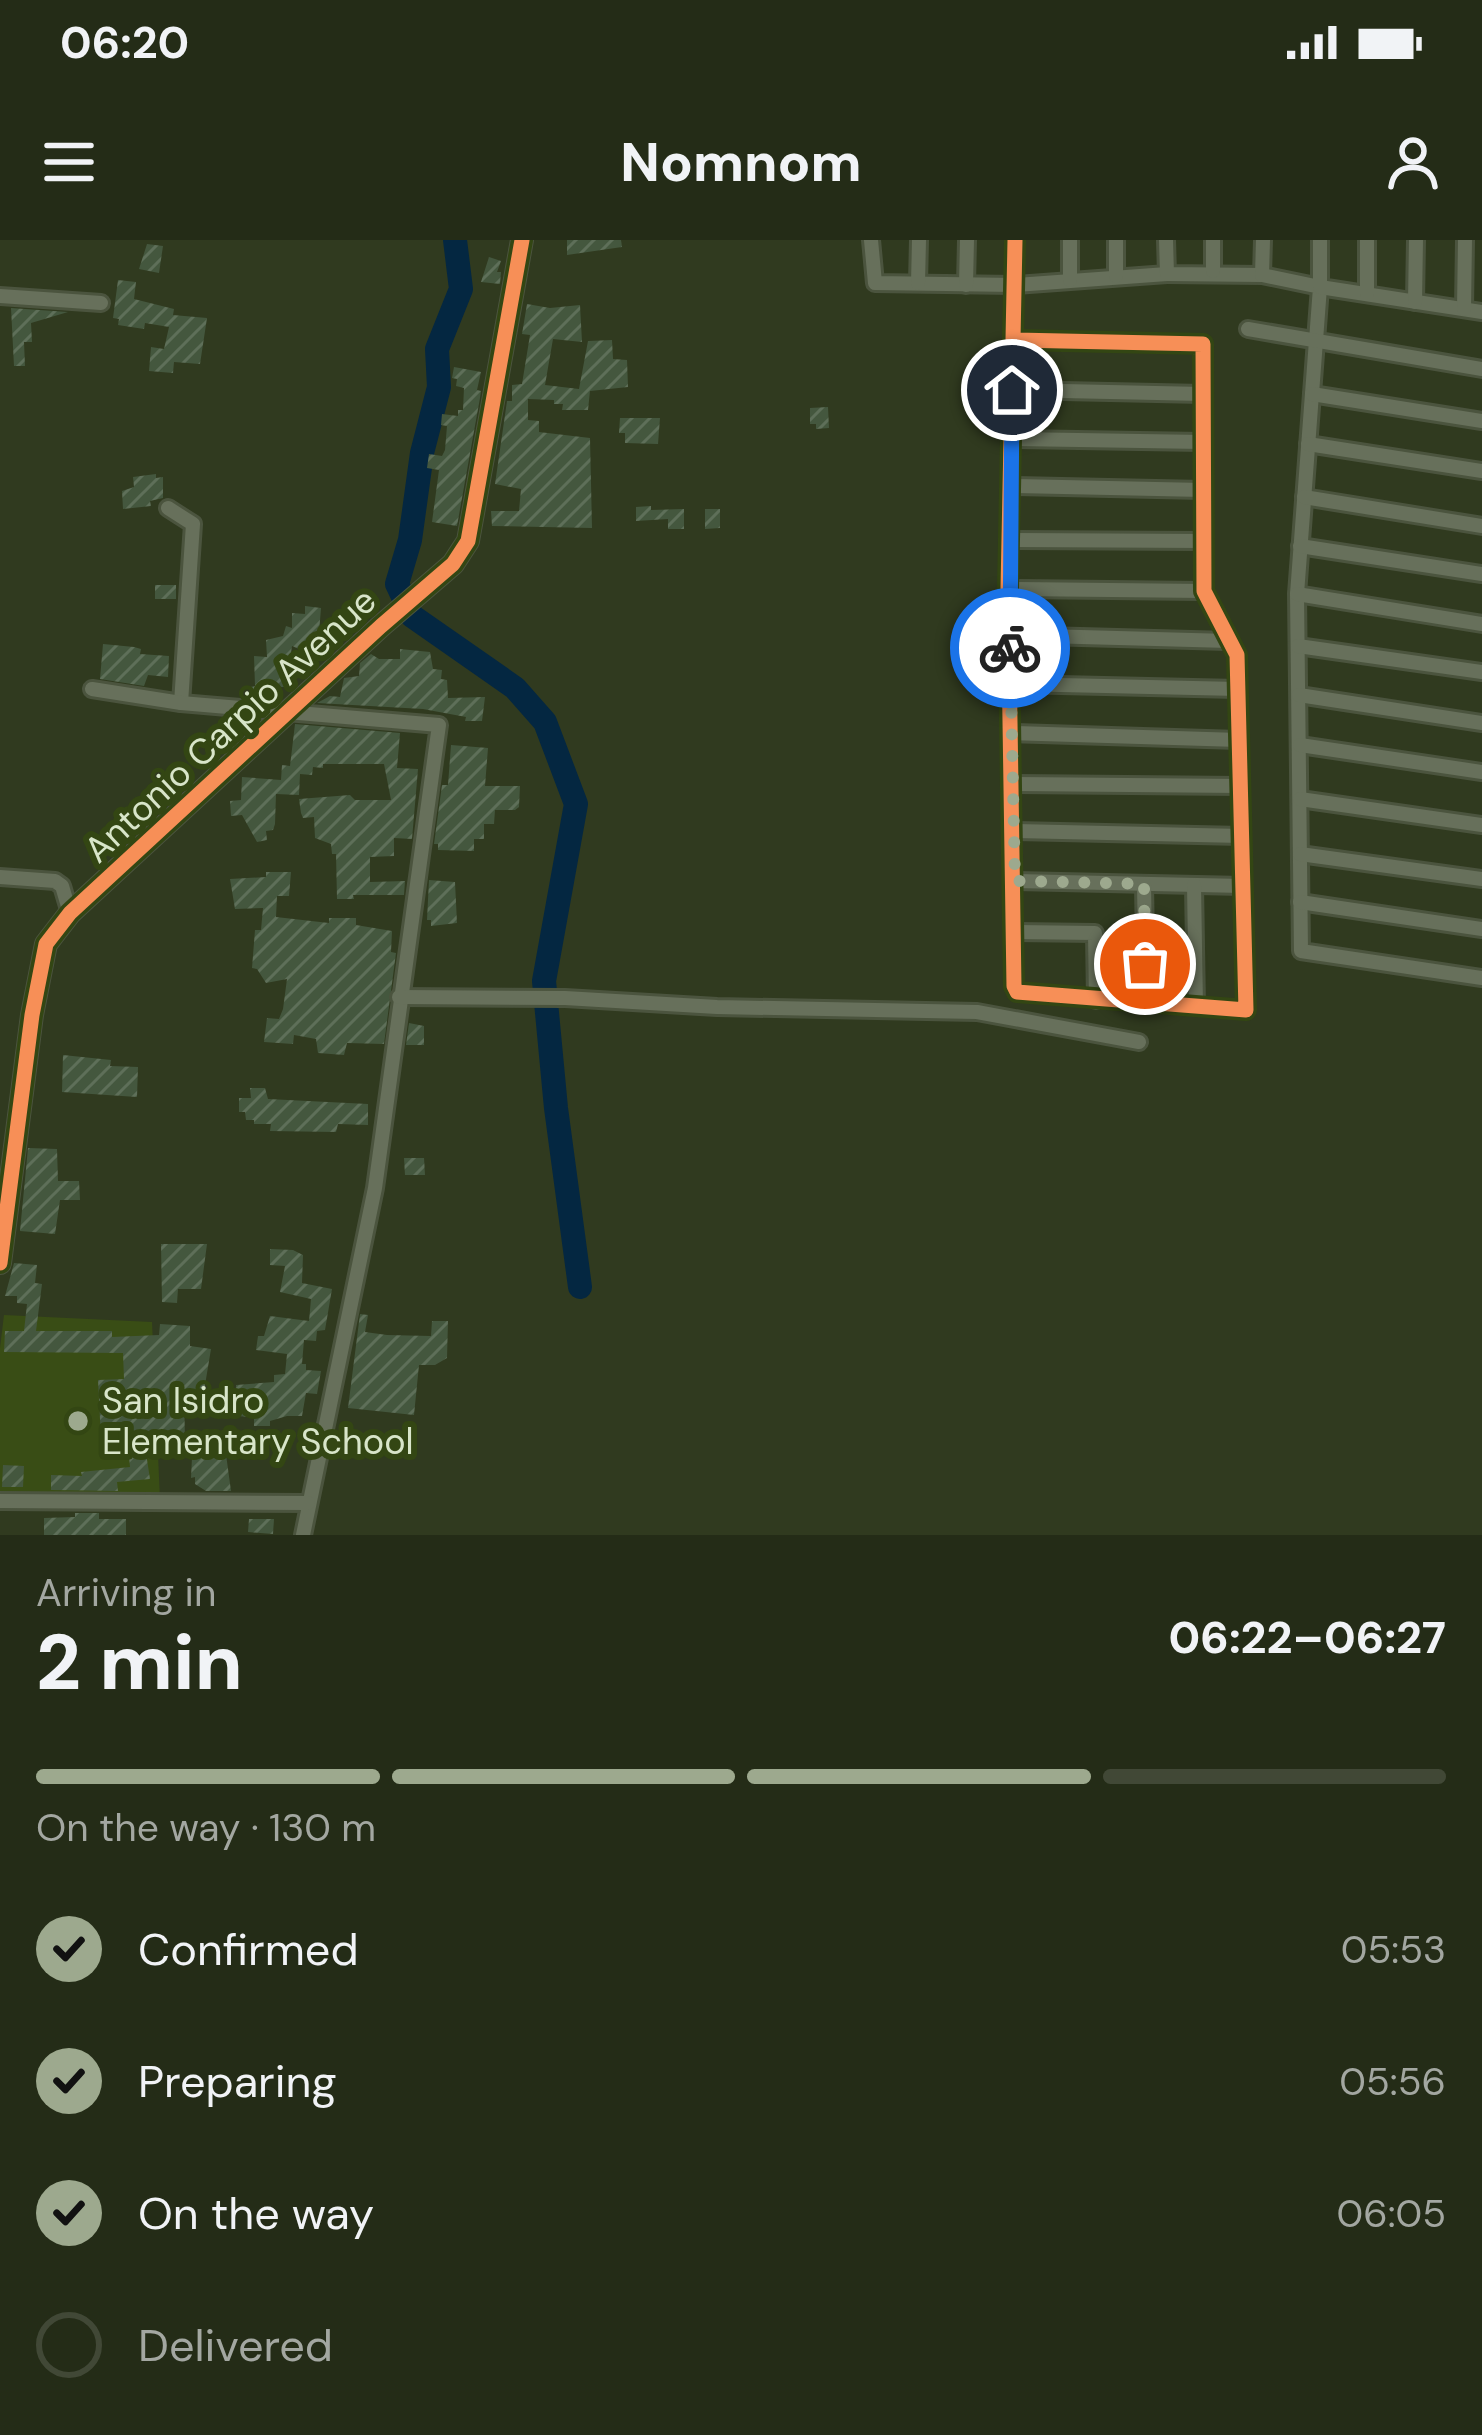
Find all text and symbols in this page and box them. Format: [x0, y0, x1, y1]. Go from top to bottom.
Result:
text: 06:20 [60, 13, 189, 72]
text: Nomnom [620, 127, 862, 198]
icon: menu [36, 129, 102, 195]
icon: person [1380, 129, 1446, 195]
pin [961, 339, 1063, 441]
icon: home [979, 357, 1045, 423]
street label: Antonio Carpio Avenue [74, 577, 386, 873]
courier [950, 588, 1070, 708]
icon: bike [977, 615, 1043, 681]
pin [1094, 913, 1196, 1015]
icon: bag [1112, 931, 1178, 997]
place label: San Isidro Elementary School [102, 1377, 414, 1465]
marker: San Isidro Elementary School [65, 1408, 91, 1434]
text: Arriving in [36, 1567, 216, 1618]
text: 06:22–06:27 [1169, 1608, 1446, 1667]
text: 2 min [36, 1612, 243, 1713]
text: On the way · 130 m [36, 1802, 376, 1853]
icon: check [36, 1916, 102, 1982]
text: Confirmed [138, 1920, 359, 1979]
text: 05:53 [1341, 1924, 1446, 1975]
icon: check [36, 2048, 102, 2114]
text: Preparing [138, 2052, 337, 2111]
text: 05:56 [1339, 2056, 1446, 2107]
icon: check [36, 2180, 102, 2246]
text: On the way [138, 2184, 374, 2243]
text: 06:05 [1336, 2188, 1446, 2239]
text: Delivered [138, 2316, 333, 2375]

